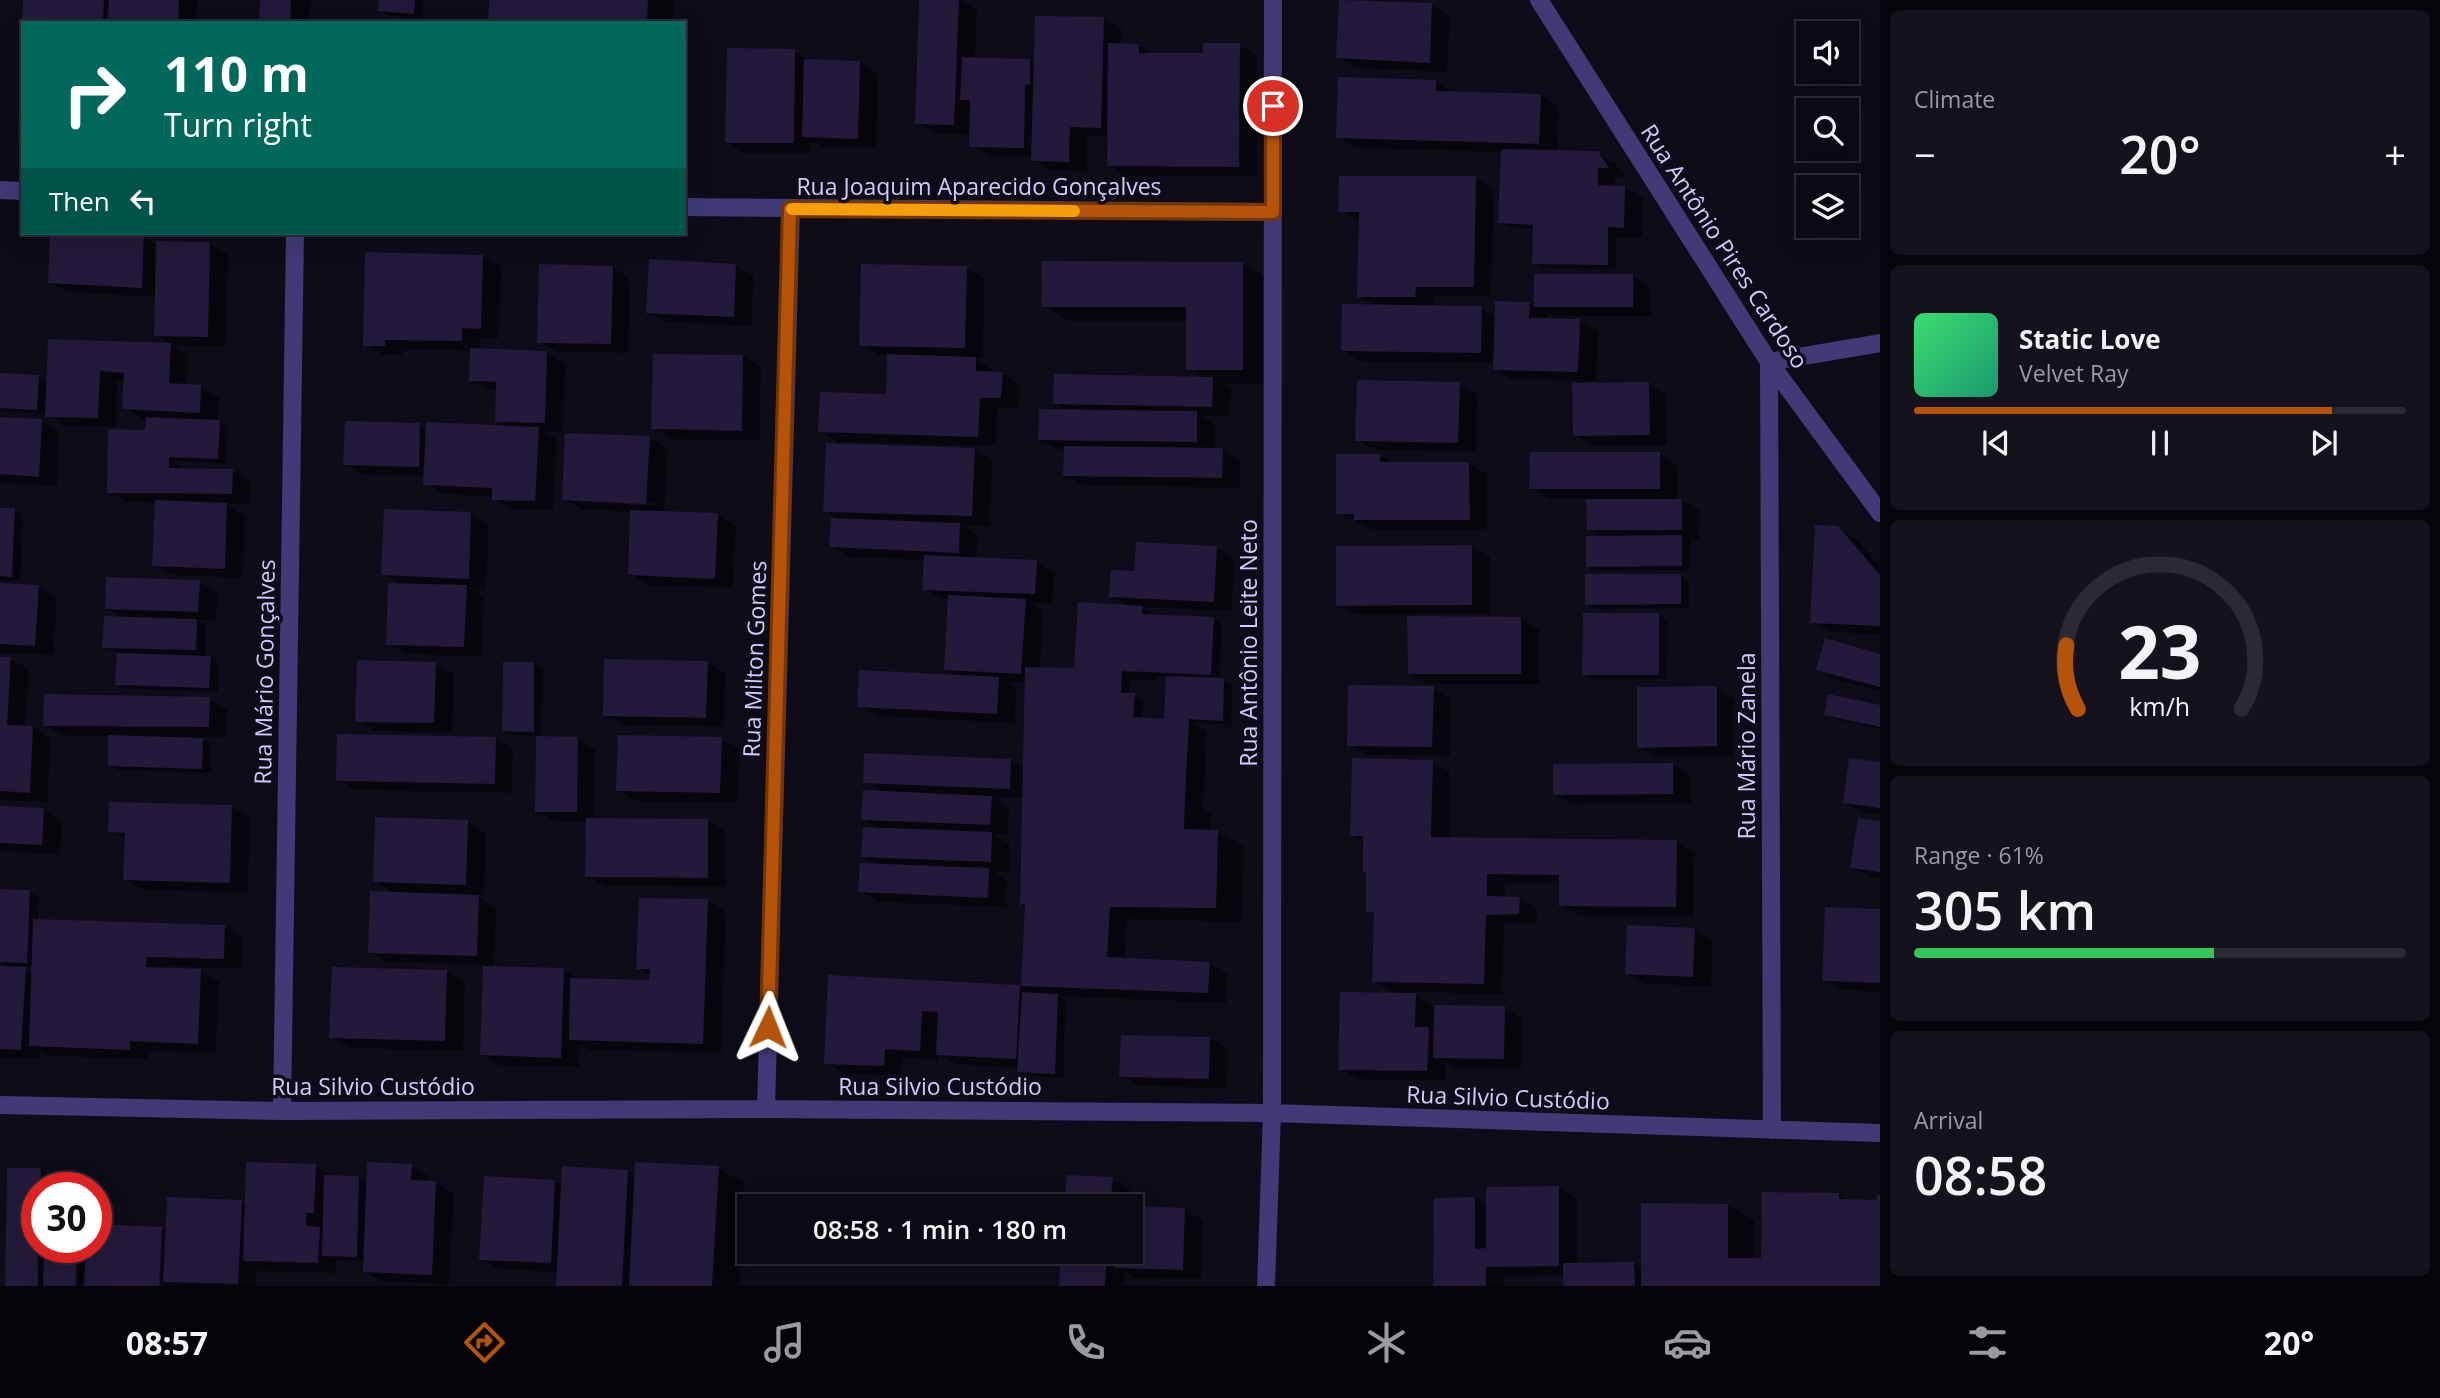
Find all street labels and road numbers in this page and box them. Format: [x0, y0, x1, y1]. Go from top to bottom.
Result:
street label: Rua Antônio Pires Cardoso [1634, 117, 1816, 375]
street label: Rua Joaquim Aparecido Gonçalves [796, 170, 1162, 202]
street label: Rua Antônio Leite Neto [1232, 519, 1264, 767]
street label: Rua Mário Gonçalves [246, 559, 282, 785]
street label: Rua Milton Gomes [735, 560, 773, 758]
street label: Rua Mário Zanela [1730, 652, 1762, 840]
street label: Rua Silvio Custódio [271, 1070, 475, 1102]
street label: Rua Silvio Custódio [838, 1070, 1042, 1102]
street label: Rua Silvio Custódio [1406, 1077, 1610, 1117]

